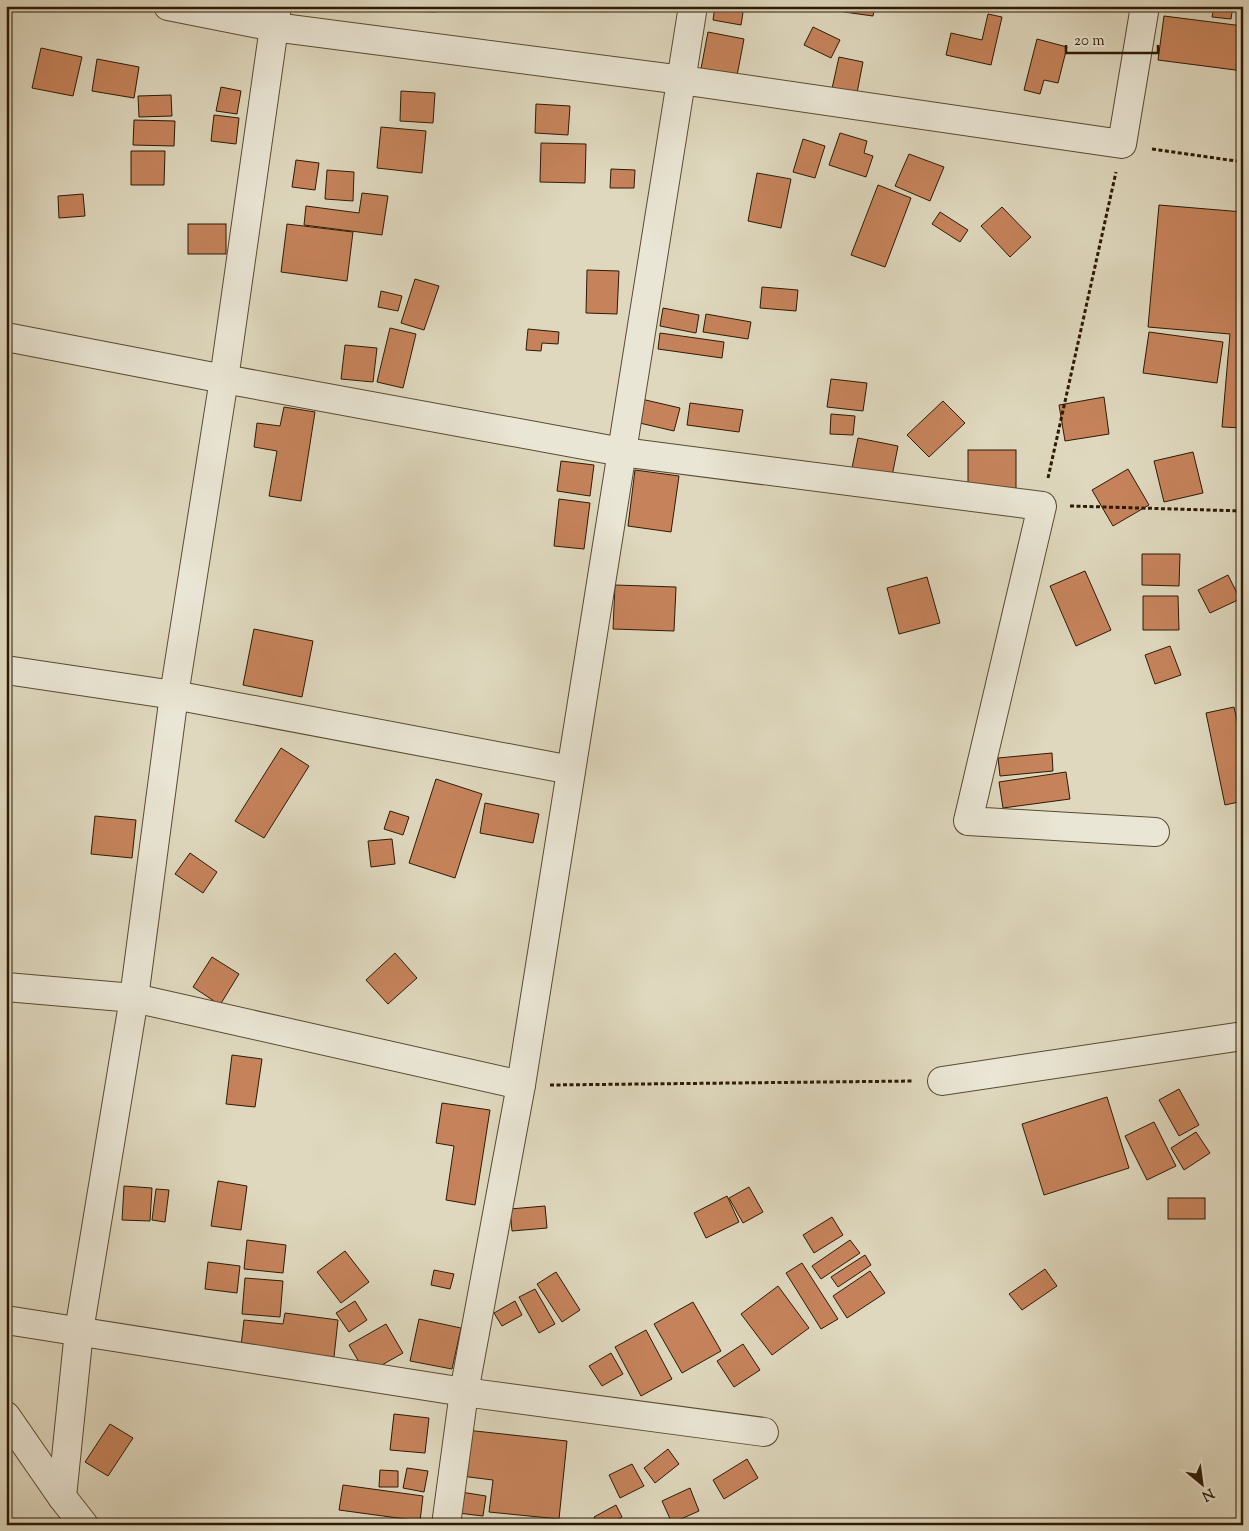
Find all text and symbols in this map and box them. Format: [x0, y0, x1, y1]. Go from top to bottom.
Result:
scale bar [1066, 22, 1159, 54]
text: 20 m [1074, 31, 1105, 52]
north arrow [1176, 1458, 1226, 1508]
text: N [1198, 1482, 1217, 1505]

